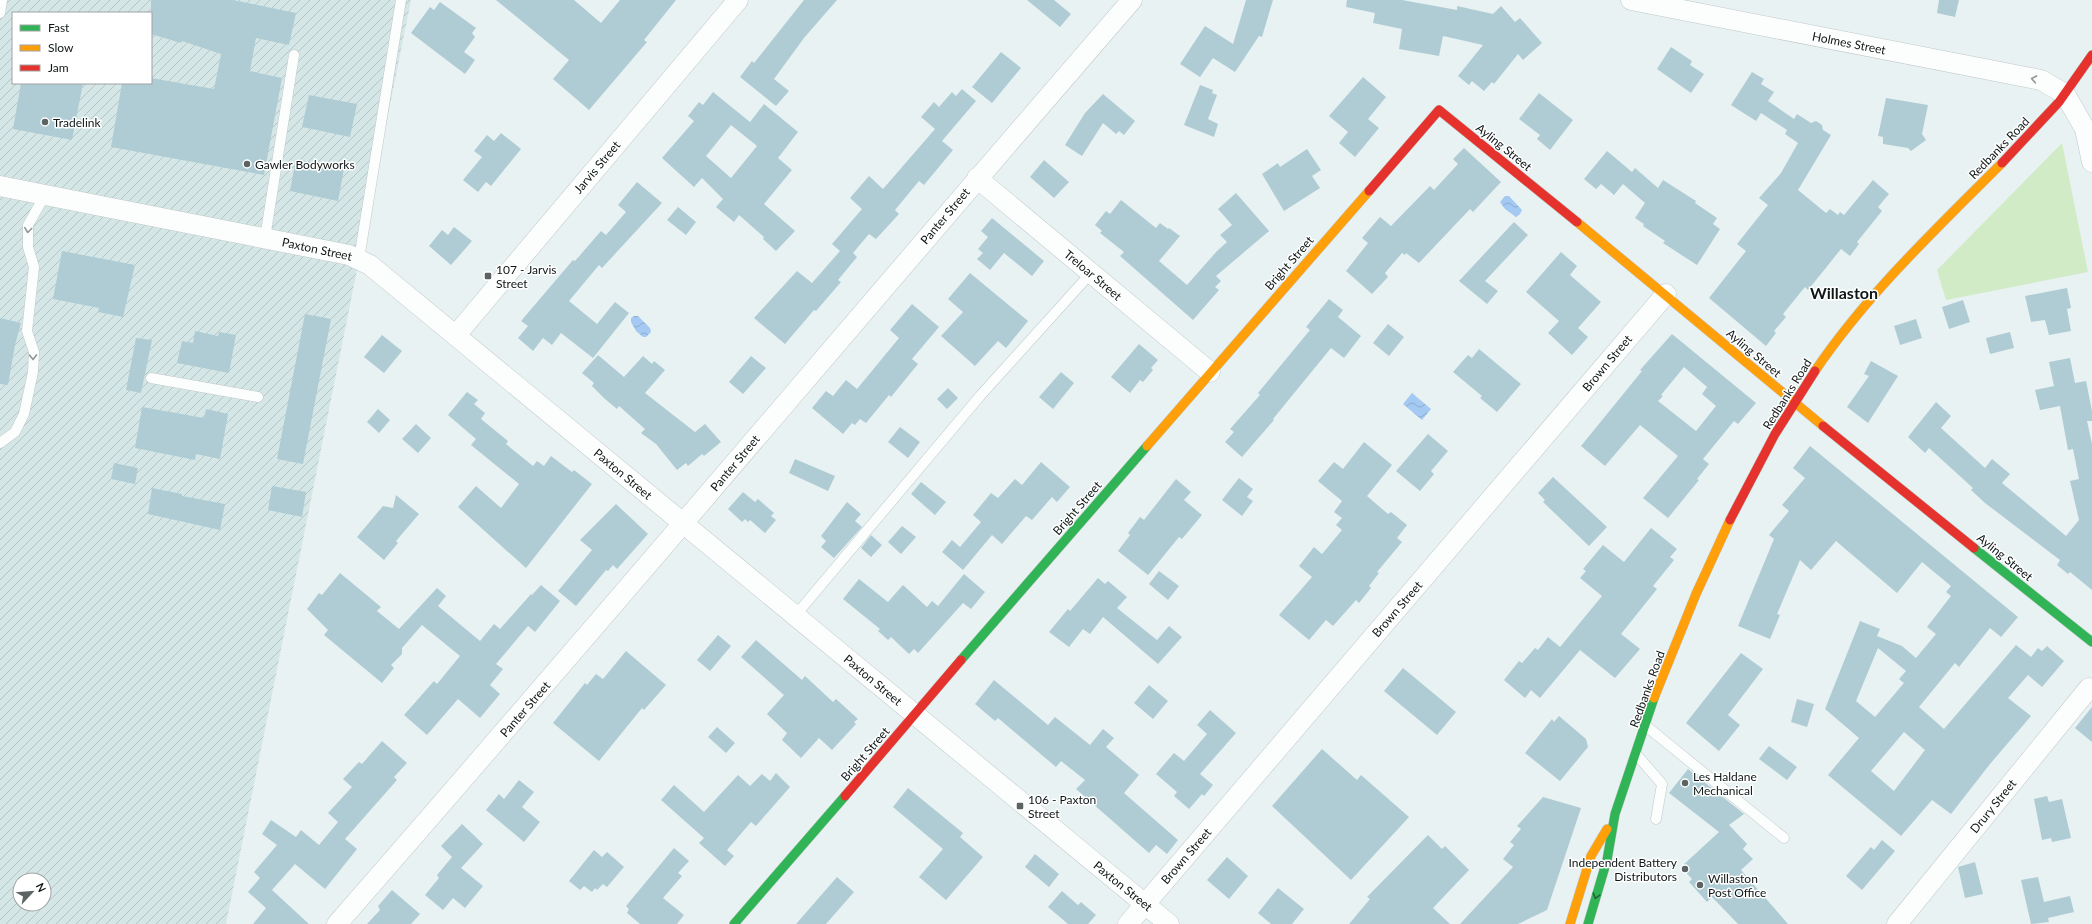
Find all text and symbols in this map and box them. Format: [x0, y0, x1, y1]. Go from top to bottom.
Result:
legend [12, 12, 152, 84]
text: Fast [48, 20, 70, 35]
street label: Holmes Street [1811, 29, 1888, 58]
text: Slow [48, 40, 74, 55]
text: Jam [48, 60, 69, 75]
one-way arrow [2031, 75, 2037, 84]
street label: Redbanks Road [1966, 114, 2032, 182]
place label: Tradelink [53, 115, 101, 130]
marker: Tradelink [40, 117, 50, 127]
street label: Ayling Street [1473, 120, 1535, 174]
street label: Jarvis Street [571, 137, 624, 196]
place label: Gawler Bodyworks [255, 157, 355, 172]
marker: Gawler Bodyworks [242, 159, 252, 169]
street label: Panter Street [917, 184, 973, 247]
one-way arrow [24, 227, 33, 233]
street label: Bright Street [1261, 232, 1317, 293]
street label: Paxton Street [281, 234, 354, 264]
street label: Treloar Street [1061, 247, 1125, 304]
place label: 107 - Jarvis Street [496, 262, 557, 291]
marker: 107 - Jarvis Street [483, 271, 493, 281]
district label: Willaston [1810, 283, 1878, 302]
street label: Ayling Street [1723, 326, 1785, 381]
street label: Brown Street [1579, 331, 1635, 394]
one-way arrow [29, 354, 37, 360]
street label: Redbanks Road [1759, 356, 1815, 432]
street label: Panter Street [707, 431, 763, 494]
street label: Paxton Street [591, 445, 656, 503]
street label: Bright Street [1049, 477, 1105, 538]
street label: Ayling Street [1974, 530, 2036, 584]
street label: Brown Street [1369, 577, 1426, 640]
street label: Redbanks Road [1626, 649, 1668, 729]
street label: Paxton Street [841, 651, 906, 709]
street label: Panter Street [497, 678, 554, 740]
street label: Bright Street [837, 723, 893, 784]
place label: Les Haldane Mechanical [1693, 769, 1757, 798]
street label: Drury Street [1967, 775, 2020, 836]
marker: Les Haldane Mechanical [1680, 778, 1690, 788]
place label: 106 - Paxton Street [1028, 792, 1096, 821]
marker: 106 - Paxton Street [1015, 801, 1025, 811]
street label: Brown Street [1158, 824, 1215, 887]
place label: Independent Battery Distributors [1569, 855, 1678, 884]
street label: Paxton Street [1091, 858, 1156, 915]
marker: Independent Battery Distributors [1680, 864, 1690, 874]
place label: Willaston Post Office [1708, 871, 1766, 900]
north arrow [12, 872, 52, 912]
marker: Willaston Post Office [1695, 880, 1705, 890]
text: N [34, 881, 49, 894]
one-way arrow [1592, 892, 1600, 899]

